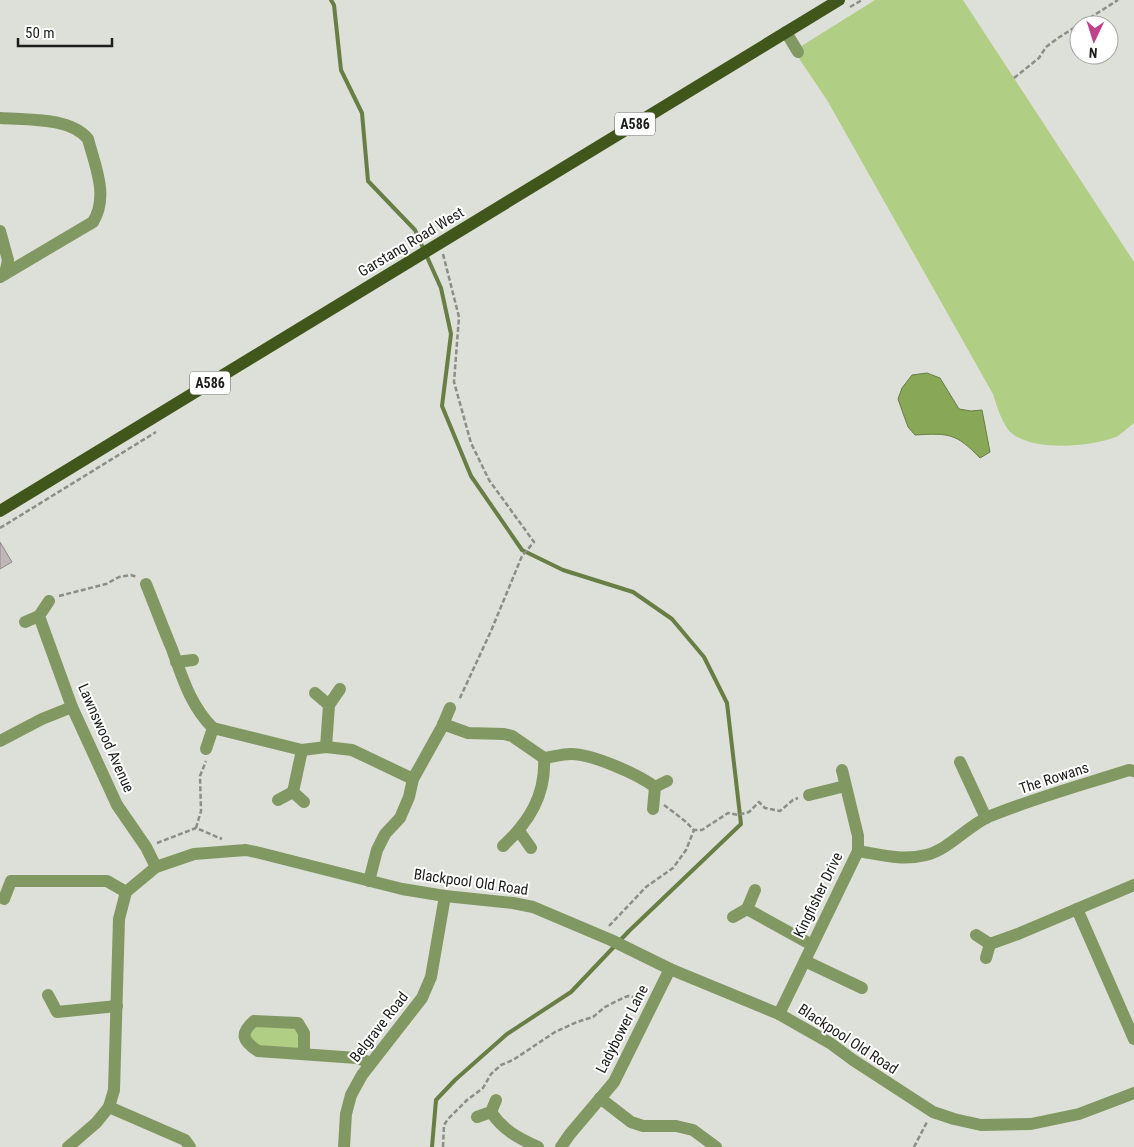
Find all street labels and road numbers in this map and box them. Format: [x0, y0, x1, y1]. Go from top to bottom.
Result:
road number: A586 [615, 112, 655, 136]
street label: Garstang Road West [355, 203, 467, 281]
road number: A586 [190, 372, 230, 394]
street label: Lawnswood Avenue [74, 681, 138, 795]
street label: The Rowans [1017, 758, 1091, 798]
street label: Kingfisher Drive [790, 849, 846, 941]
street label: Blackpool Old Road [413, 865, 529, 899]
street label: Ladybower Lane [592, 982, 652, 1076]
street label: Belgrave Road [346, 988, 412, 1066]
street label: Blackpool Old Road [795, 1000, 901, 1078]

